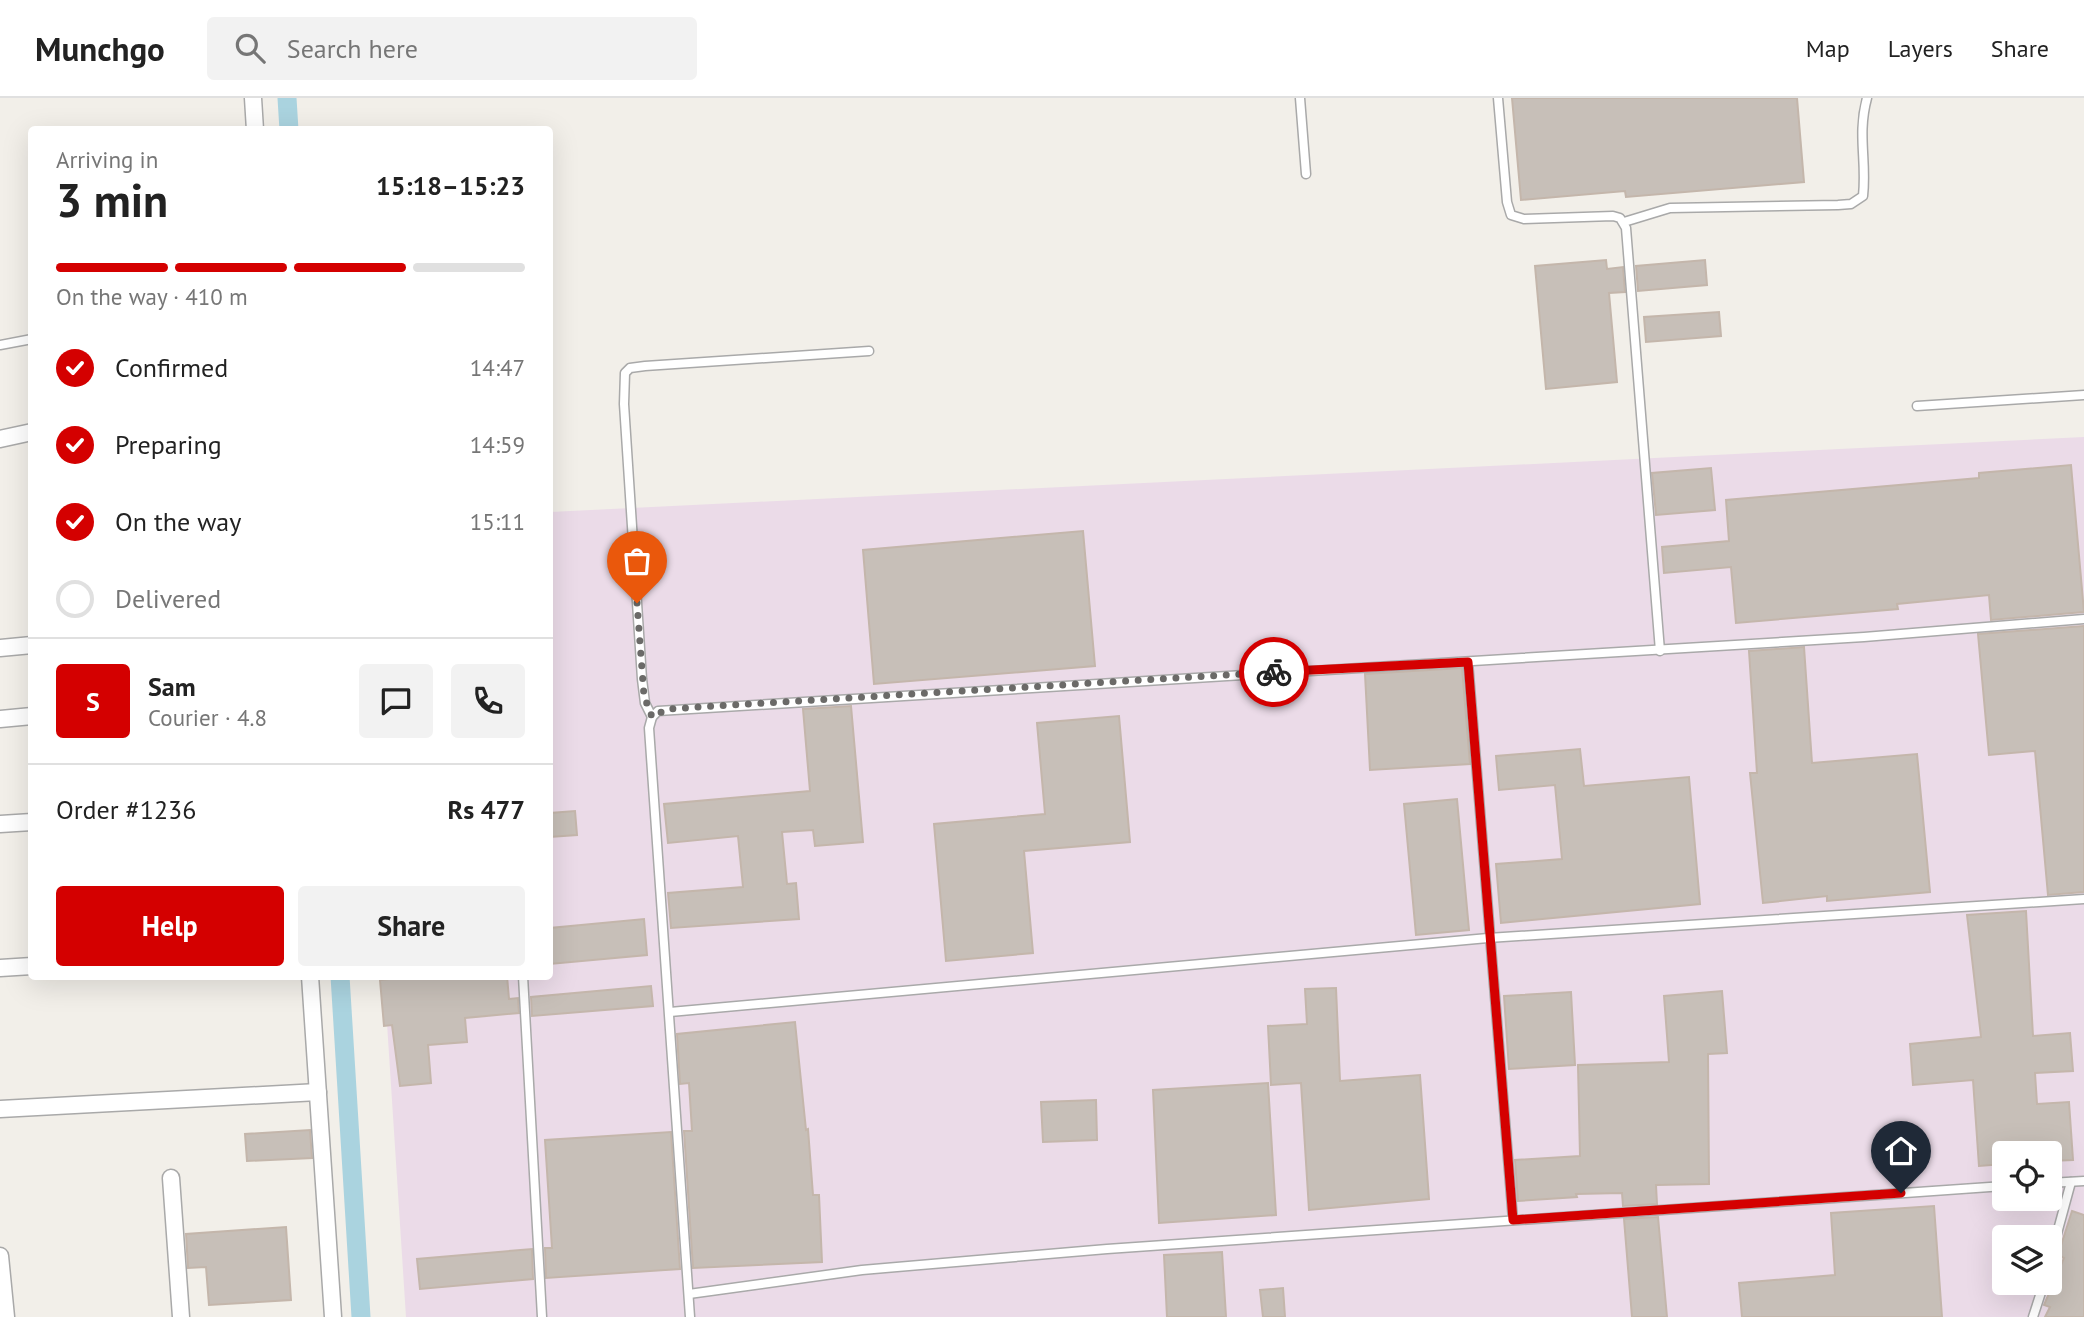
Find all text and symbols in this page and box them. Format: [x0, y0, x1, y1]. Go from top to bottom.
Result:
search box [207, 17, 697, 80]
text: Munchgo [35, 27, 165, 70]
icon: search [231, 29, 269, 67]
text: Search here [287, 32, 418, 65]
text: Map [1806, 33, 1850, 64]
text: Layers [1888, 33, 1953, 64]
text: Share [1991, 33, 2049, 64]
text: Arriving in [56, 145, 158, 174]
text: 15:18–15:23 [376, 169, 525, 202]
text: 3 min [56, 170, 168, 230]
text: On the way · 410 m [56, 282, 248, 311]
icon: check [56, 349, 94, 387]
text: Confirmed [115, 351, 228, 384]
text: 14:47 [470, 353, 525, 382]
icon: check [56, 426, 94, 464]
text: Preparing [115, 428, 222, 461]
text: 14:59 [470, 430, 525, 459]
icon: check [56, 503, 94, 541]
text: On the way [115, 505, 241, 538]
text: 15:11 [470, 507, 525, 536]
pin [607, 531, 667, 603]
icon: bag [618, 542, 656, 580]
text: Delivered [115, 582, 221, 615]
courier [1239, 637, 1309, 707]
icon: bike [1255, 653, 1293, 691]
button: chat [359, 664, 433, 738]
button: phone [451, 664, 525, 738]
text: Sam [148, 670, 196, 703]
text: S [86, 685, 100, 718]
text: Courier · 4.8 [148, 703, 267, 732]
text: Order #1236 [56, 793, 196, 826]
text: Rs 477 [448, 793, 525, 826]
button: Help [56, 886, 284, 966]
button: Share [298, 886, 525, 966]
pin [1871, 1121, 1931, 1193]
icon: home [1882, 1132, 1920, 1170]
map controls [1992, 1141, 2062, 1295]
button: locate [1992, 1141, 2062, 1211]
button: layers [1992, 1225, 2062, 1295]

